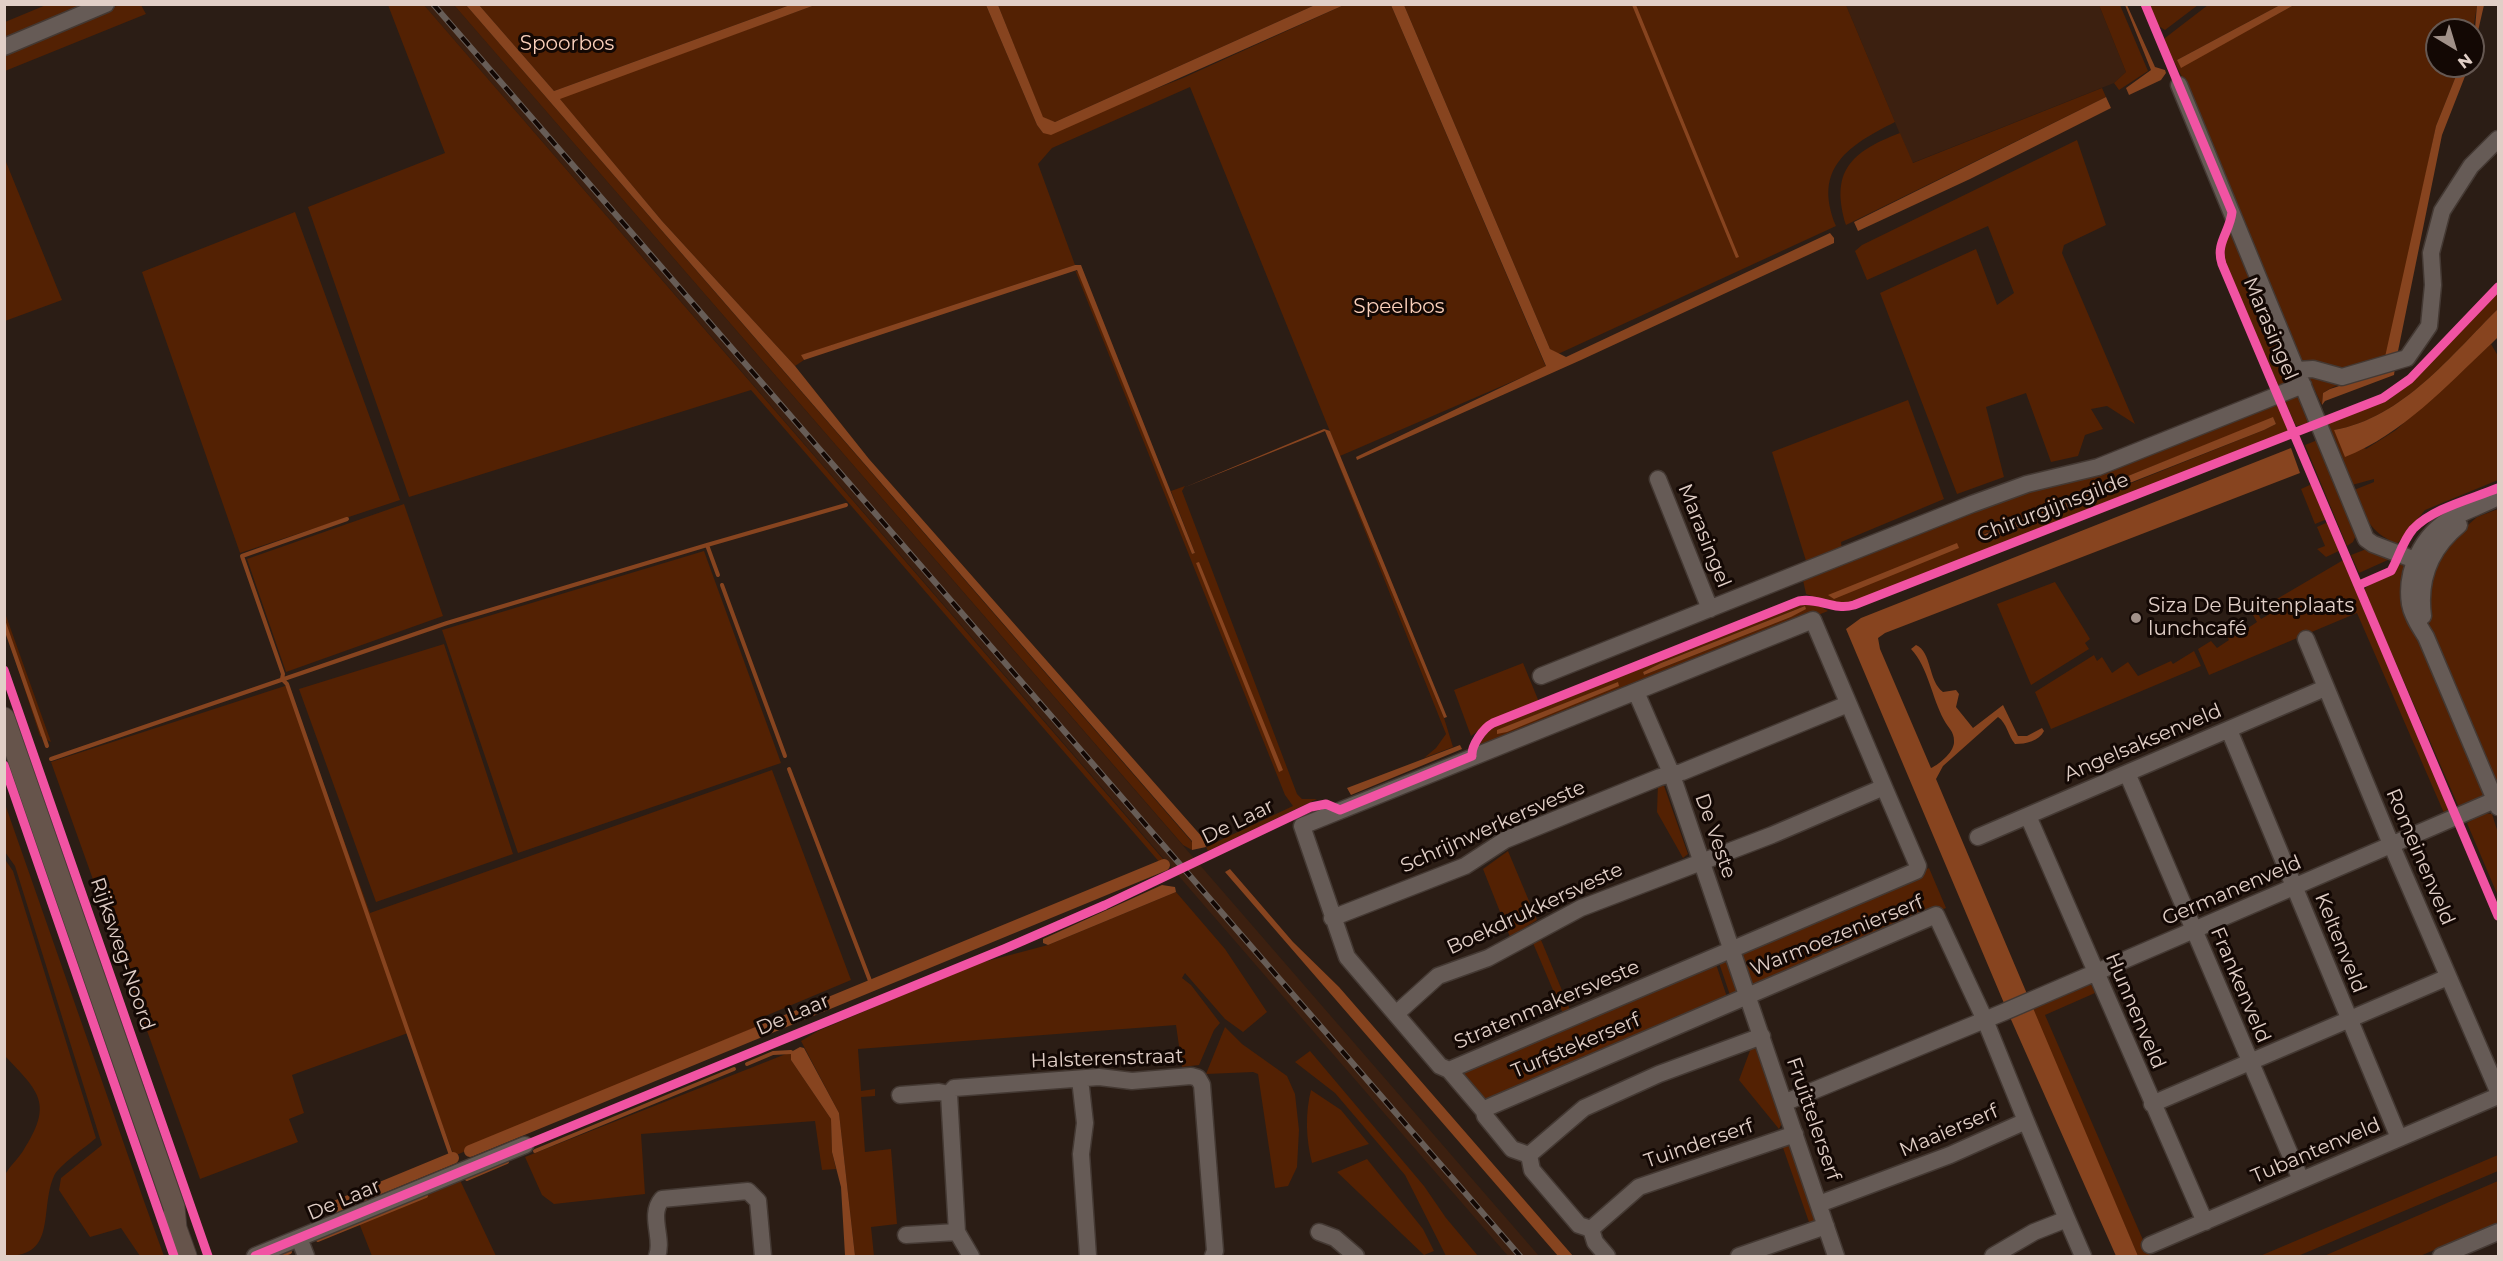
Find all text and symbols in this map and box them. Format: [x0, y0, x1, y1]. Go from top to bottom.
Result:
north arrow [2425, 18, 2485, 78]
park label: Spoorbos [520, 32, 614, 56]
text: N [2454, 50, 2476, 72]
street label: Marasingel [2238, 274, 2302, 384]
park label: Speelbos [1353, 295, 1445, 319]
street label: Chirurgijnsgilde [1974, 468, 2132, 548]
street label: Marasingel [1672, 481, 1736, 591]
place label: Siza De Buitenplaats lunchcafé [2148, 594, 2354, 641]
marker: Siza De Buitenplaats lunchcafé [2129, 611, 2143, 625]
street label: Angelsaksenveld [2061, 699, 2225, 787]
street label: Schrijnwerkersveste [1397, 775, 1589, 879]
street label: Romeinenveld [2380, 785, 2460, 929]
street label: De Veste [1689, 790, 1741, 882]
street label: De Laar [1198, 794, 1278, 850]
street label: Germanenveld [2159, 851, 2305, 931]
street label: Boekdrukkersveste [1443, 858, 1627, 960]
street label: Rijksweg-Noord [85, 875, 159, 1033]
street label: Keltenveld [2309, 889, 2371, 997]
street label: Warmoezenierserf [1747, 890, 1927, 982]
street label: Frankenveld [2205, 923, 2275, 1047]
street label: Hunnenveld [2100, 949, 2170, 1073]
street label: Stratenmakersveste [1451, 955, 1643, 1055]
street label: De Laar [753, 989, 833, 1041]
street label: Turfstekerserf [1508, 1008, 1644, 1084]
street label: Halsterenstraat [1030, 1044, 1184, 1074]
street label: Fruittelerserf [1781, 1054, 1845, 1184]
street label: Maaierserf [1896, 1099, 2002, 1163]
street label: Tubantenveld [2248, 1113, 2384, 1189]
street label: Tuinderserf [1641, 1114, 1757, 1174]
street label: De Laar [304, 1174, 384, 1226]

